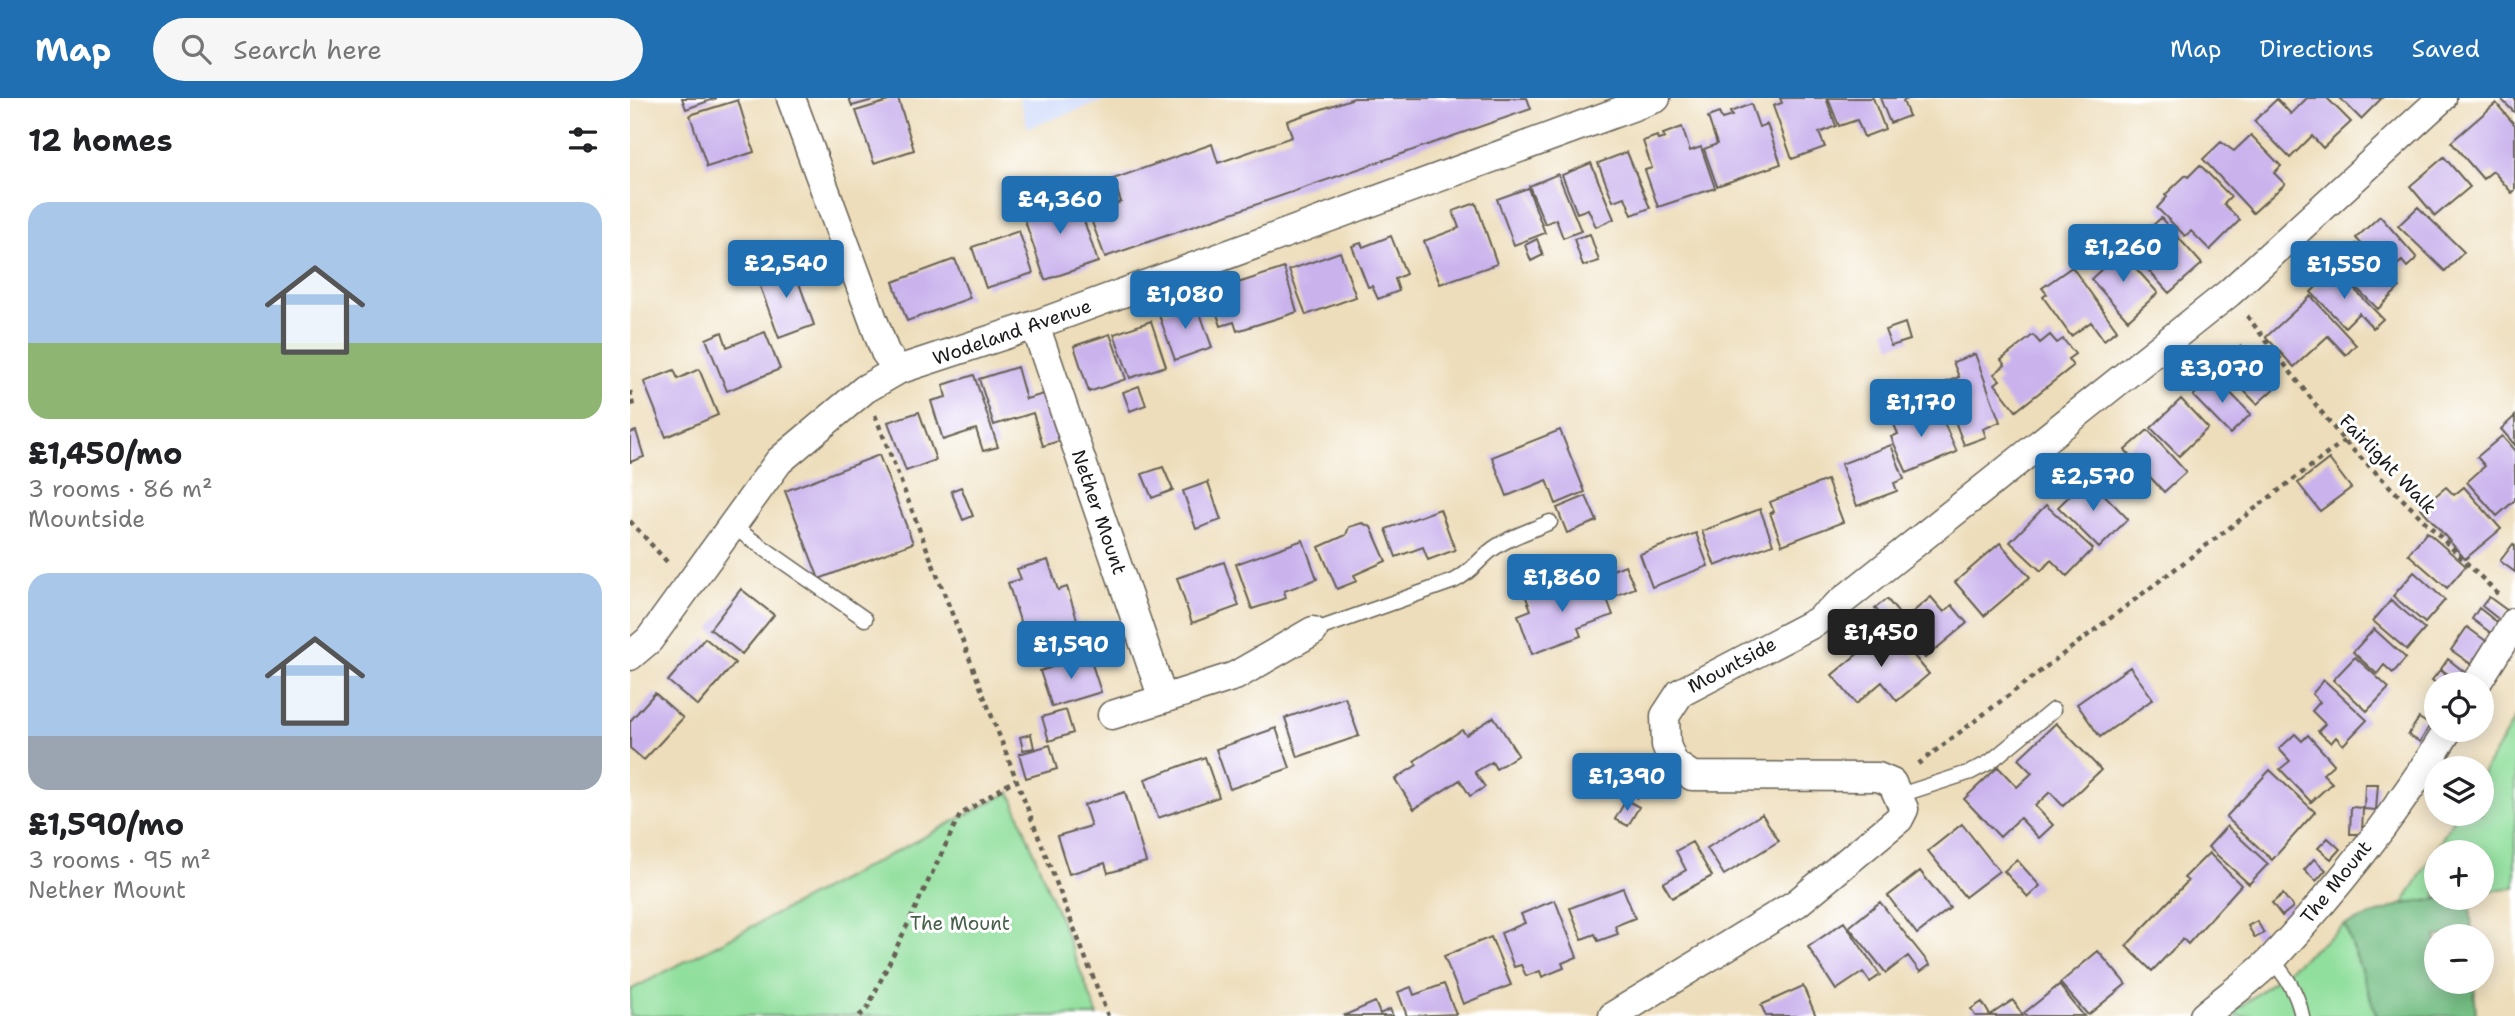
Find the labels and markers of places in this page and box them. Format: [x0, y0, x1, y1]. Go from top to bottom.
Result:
pin: £4,360 [1003, 176, 1117, 236]
pin: £1,260 [2066, 225, 2180, 284]
pin: £2,540 [729, 240, 843, 300]
pin: £1,550 [2287, 242, 2401, 301]
pin: £1,080 [1128, 272, 1242, 331]
pin: £3,070 [2165, 345, 2279, 405]
pin: £1,170 [1864, 380, 1978, 439]
pin: £2,570 [2036, 454, 2150, 513]
pin: £1,860 [1505, 554, 1619, 614]
pin: £1,450 [1824, 610, 1938, 669]
pin: £1,590 [1014, 622, 1128, 681]
pin: £1,390 [1570, 754, 1684, 813]

